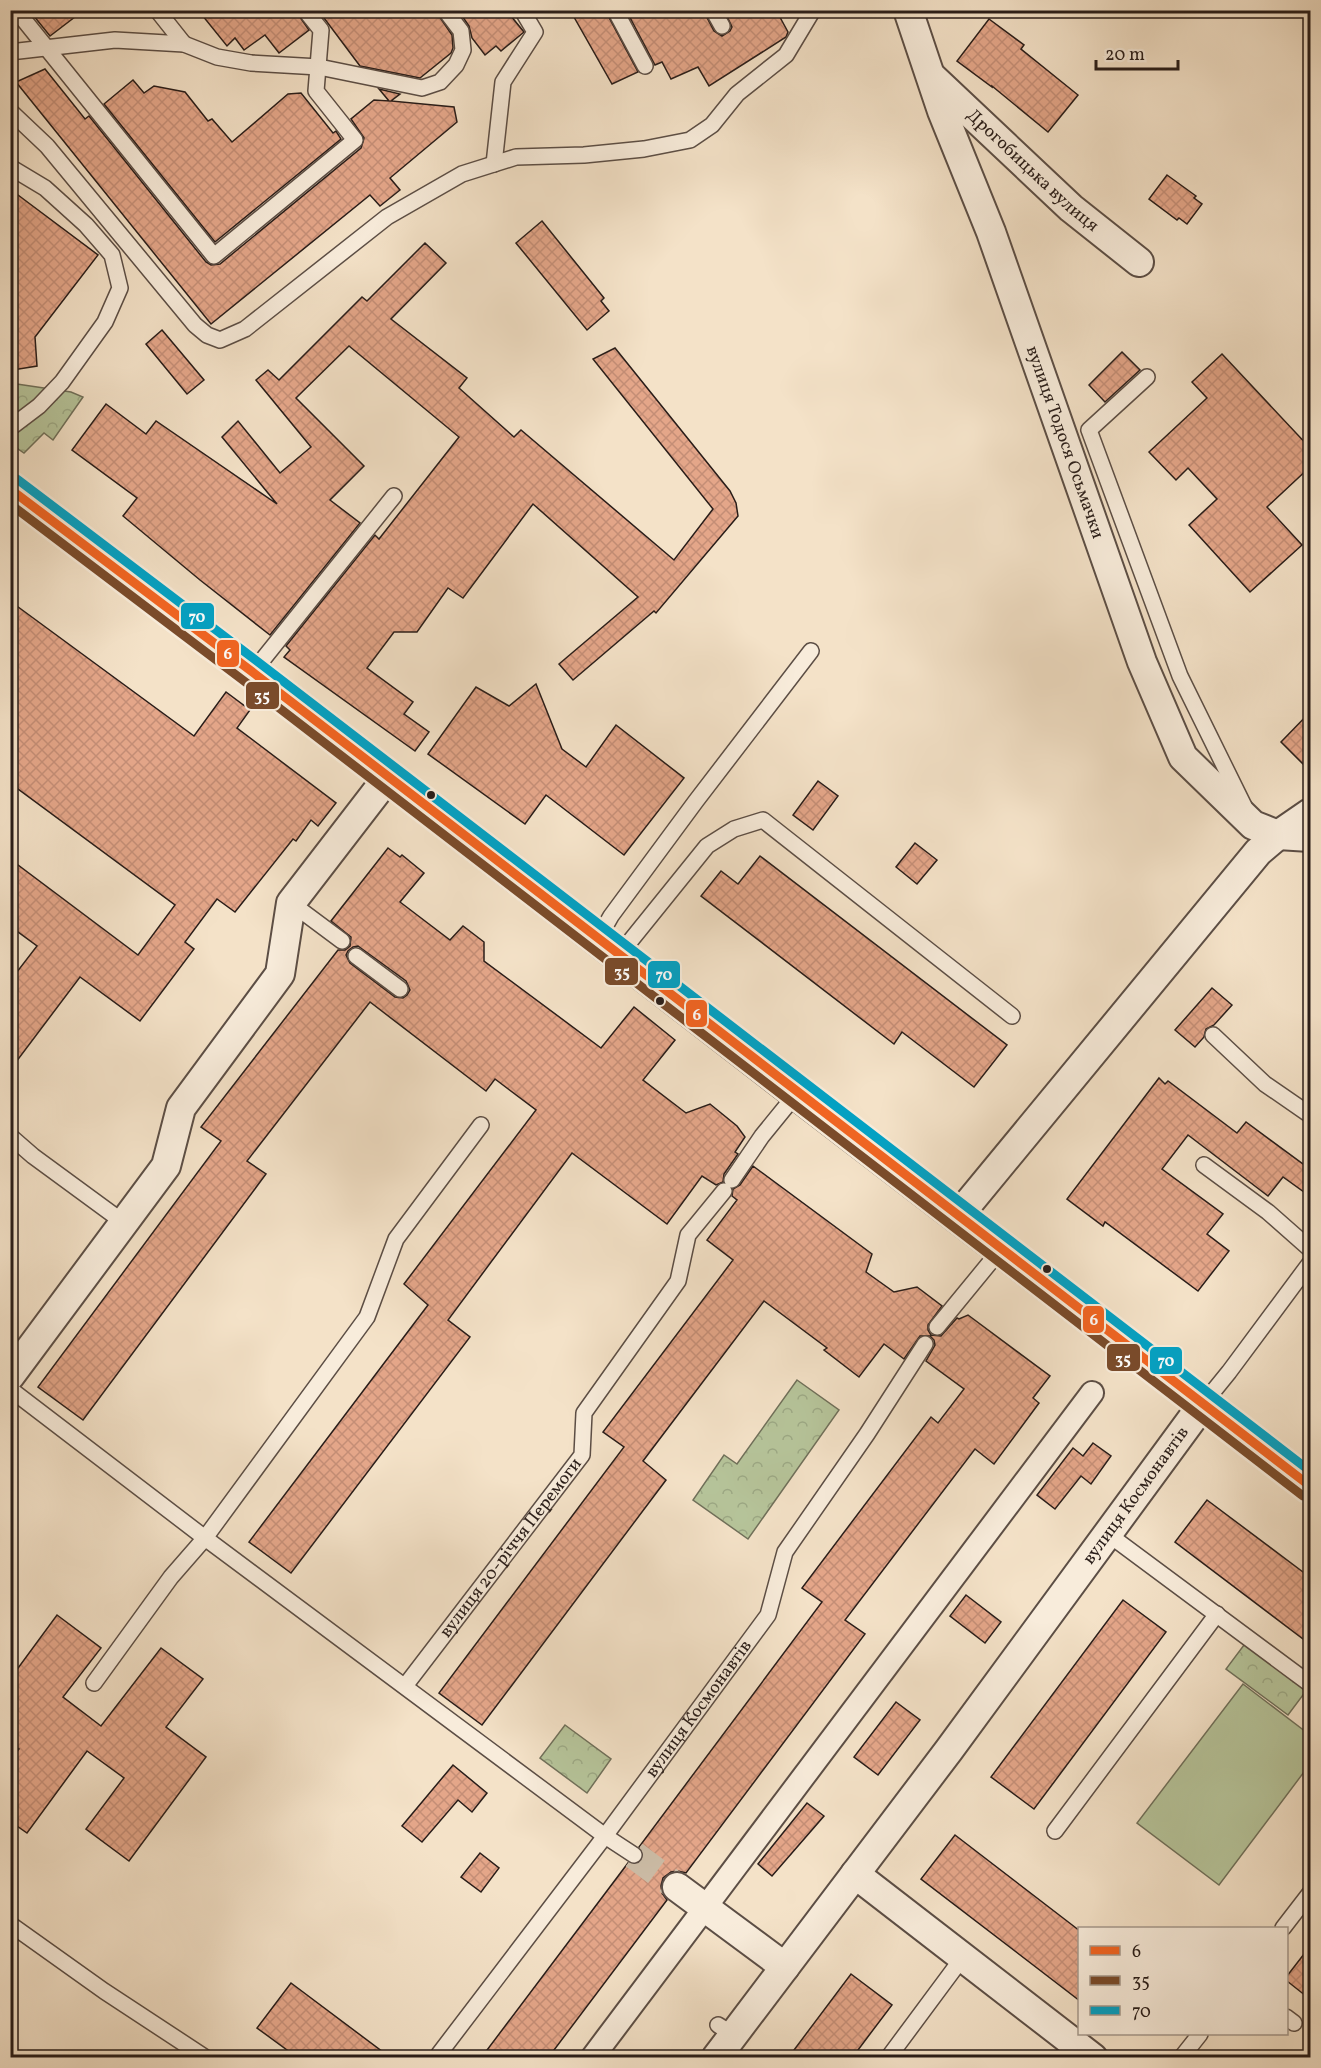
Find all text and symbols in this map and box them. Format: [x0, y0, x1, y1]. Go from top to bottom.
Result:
scale bar [1096, 33, 1178, 71]
text: 20 m [1105, 43, 1145, 68]
street label: Дрогобицька вулиця [961, 103, 1104, 238]
street label: вулиця Тодося Осьмачки [1019, 342, 1110, 542]
line badge: 70 [180, 602, 215, 630]
text: 70 [189, 607, 206, 629]
line badge: 6 [216, 639, 240, 668]
text: 6 [224, 644, 233, 666]
line badge: 35 [245, 681, 280, 710]
text: 35 [254, 686, 270, 708]
unlabelled marker [425, 789, 437, 801]
line badge: 35 [604, 957, 639, 986]
line badge: 70 [647, 960, 681, 989]
text: 35 [614, 962, 630, 984]
text: 70 [656, 965, 673, 987]
unlabelled marker [654, 995, 666, 1007]
line badge: 6 [685, 999, 708, 1028]
text: 6 [693, 1005, 702, 1027]
unlabelled marker [1041, 1263, 1053, 1275]
line badge: 6 [1082, 1305, 1105, 1334]
text: 6 [1090, 1310, 1099, 1332]
line badge: 35 [1106, 1343, 1141, 1372]
line badge: 70 [1149, 1346, 1183, 1375]
text: 35 [1115, 1349, 1131, 1371]
text: 70 [1158, 1351, 1175, 1373]
street label: вулиця Космонавтів [1077, 1421, 1195, 1570]
street label: вулиця 20-річчя Перемоги [434, 1453, 588, 1643]
street label: вулиця Космонавтів [640, 1635, 758, 1783]
legend [1078, 1927, 1288, 2035]
text: 6 [1132, 1940, 1141, 1965]
text: 35 [1132, 1970, 1150, 1995]
text: 70 [1132, 2000, 1151, 2025]

